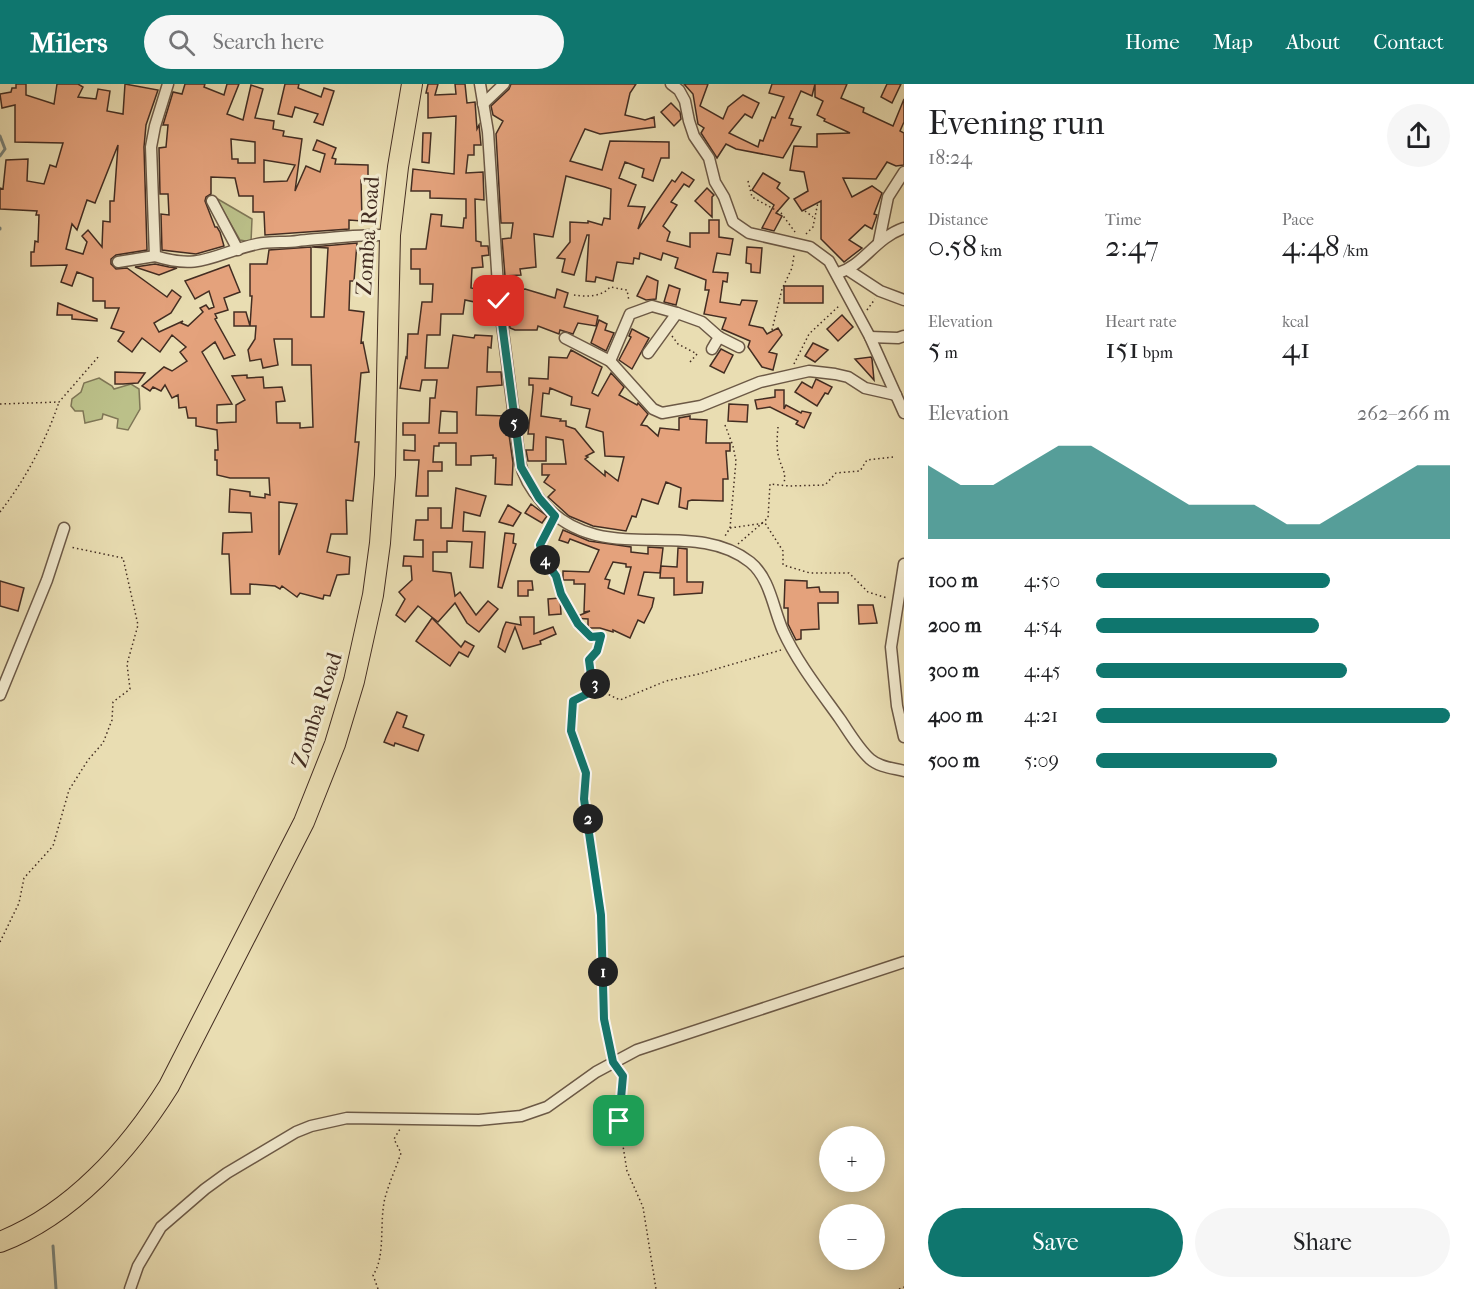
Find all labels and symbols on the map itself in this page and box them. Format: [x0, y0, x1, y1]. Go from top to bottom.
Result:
street label: Zomba Road [351, 174, 385, 297]
pin [473, 275, 524, 326]
pin: 5 [499, 408, 529, 438]
pin: 4 [530, 545, 560, 575]
street label: Zomba Road [286, 648, 348, 771]
pin: 3 [580, 669, 610, 699]
pin: 2 [573, 804, 603, 834]
pin: 1 [588, 957, 618, 987]
pin [593, 1095, 644, 1146]

